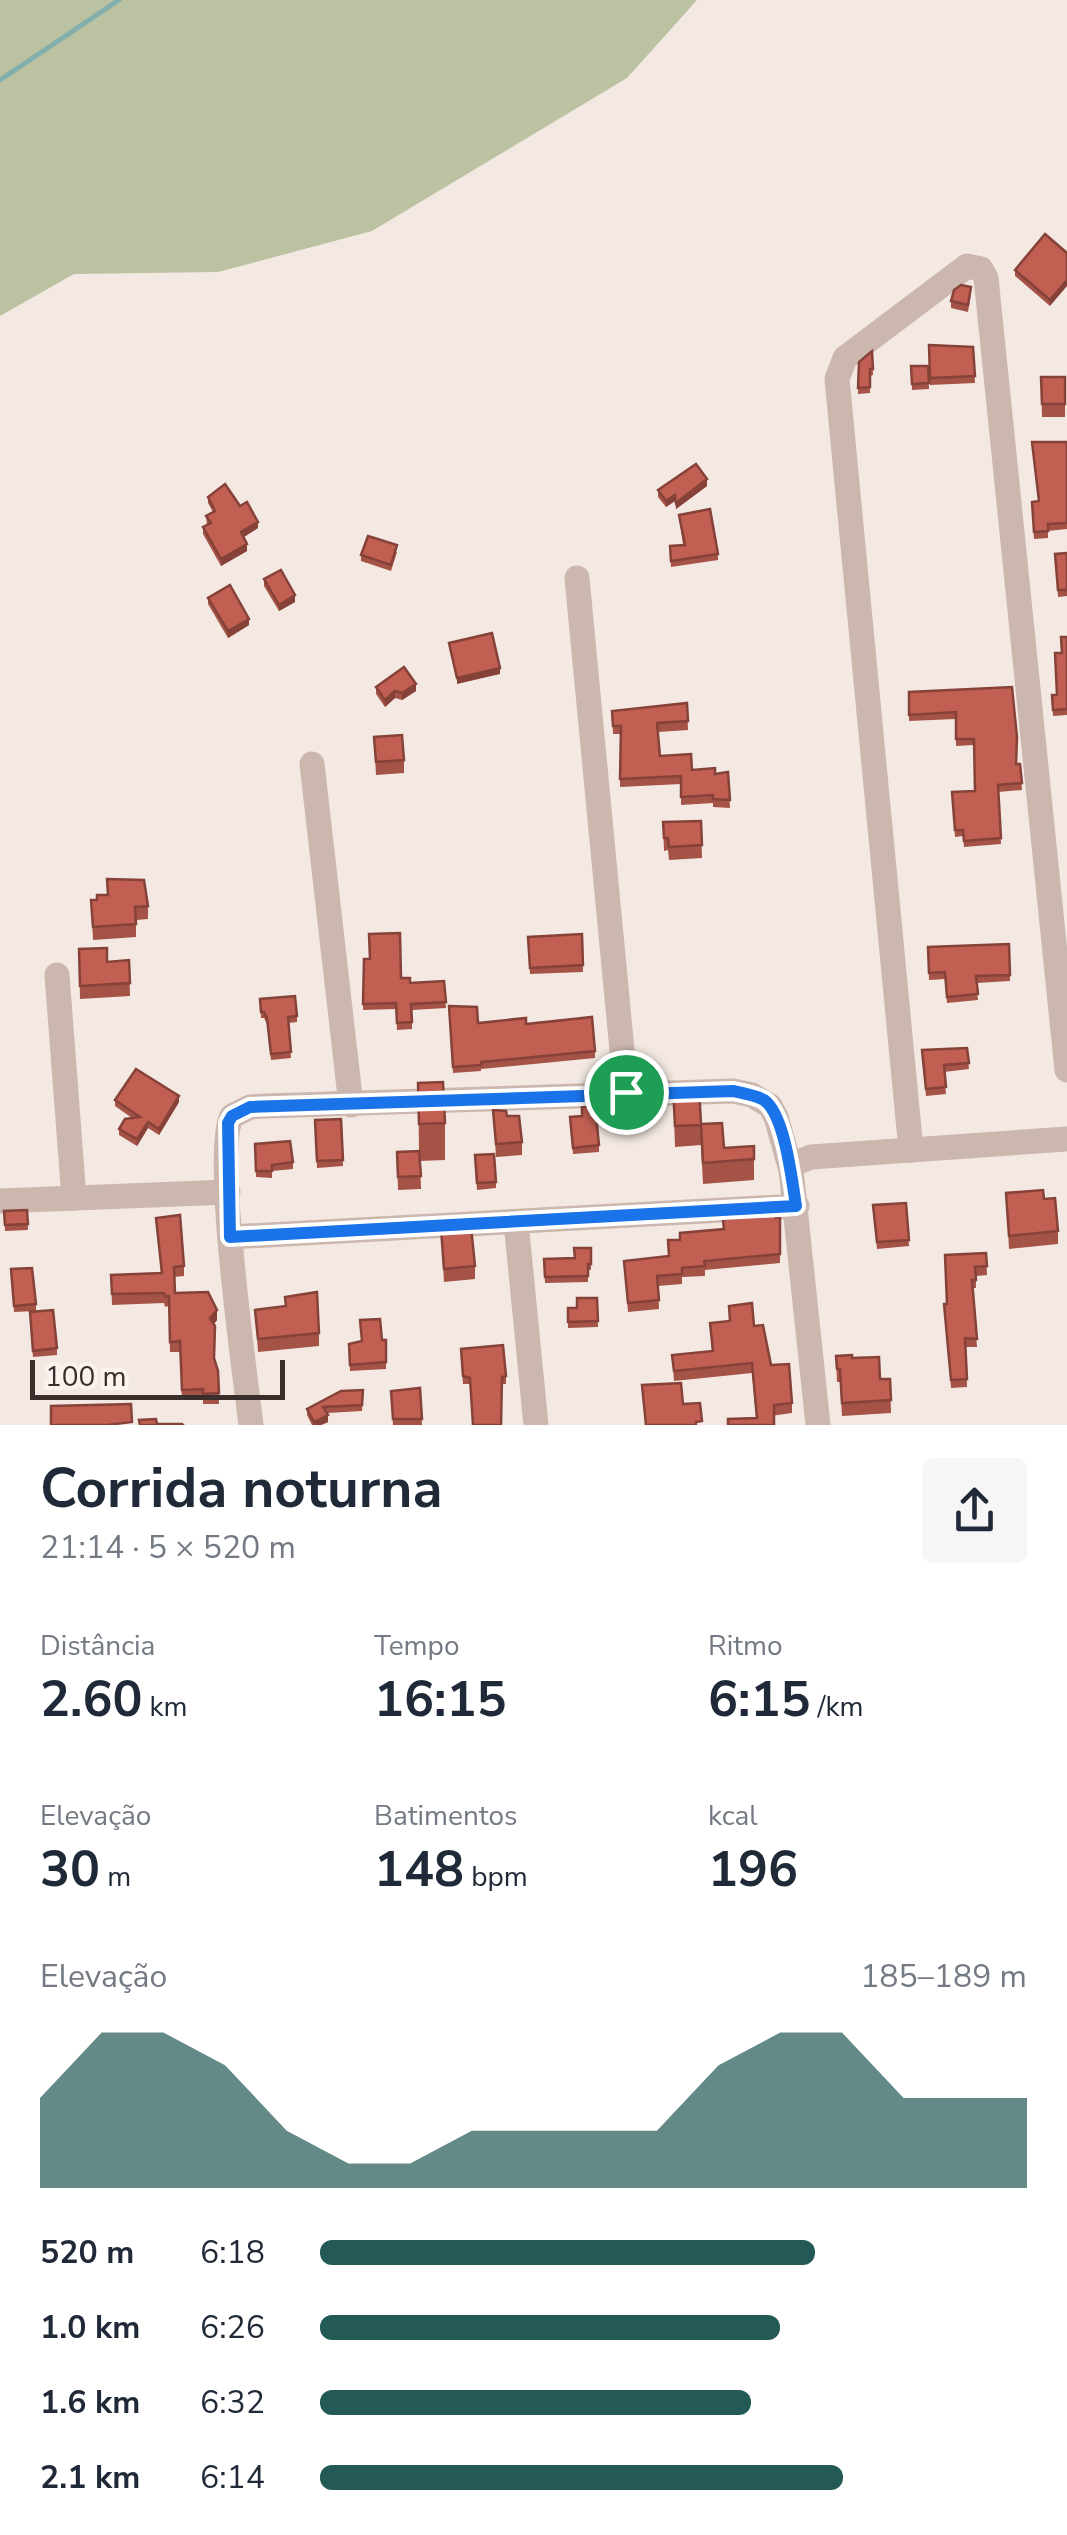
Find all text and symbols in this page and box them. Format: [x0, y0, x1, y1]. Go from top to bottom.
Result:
pin [584, 1050, 669, 1135]
icon: arrive [599, 1065, 654, 1120]
scale bar [30, 1355, 285, 1400]
text: 100 m [45, 1358, 127, 1396]
text: Corrida noturna [40, 1451, 443, 1526]
button: share [922, 1458, 1027, 1563]
text: 21:14 · 5 × 520 m [40, 1526, 296, 1569]
text: Distância [40, 1627, 155, 1665]
text: Tempo [374, 1627, 459, 1665]
text: Ritmo [708, 1627, 783, 1665]
text: 2.60 [40, 1665, 142, 1734]
text: 16:15 [374, 1665, 506, 1734]
text: 6:15 [708, 1665, 810, 1734]
text: km [142, 1688, 188, 1726]
text: /km [810, 1688, 863, 1726]
text: Elevação [40, 1797, 151, 1835]
text: Batimentos [374, 1797, 518, 1835]
text: kcal [708, 1797, 758, 1835]
text: 30 [40, 1835, 100, 1904]
text: 148 [374, 1835, 464, 1904]
text: 196 [708, 1835, 798, 1904]
text: m [100, 1858, 131, 1896]
text: bpm [464, 1858, 528, 1896]
text: Elevação [40, 1955, 167, 1998]
text: 185–189 m [860, 1955, 1027, 1998]
text: 520 m [40, 2231, 134, 2274]
text: 6:18 [200, 2231, 265, 2274]
text: 1.0 km [40, 2306, 140, 2349]
text: 6:26 [200, 2306, 265, 2349]
text: 1.6 km [40, 2381, 140, 2424]
text: 6:32 [200, 2381, 265, 2424]
text: 2.1 km [40, 2456, 140, 2499]
text: 6:14 [200, 2456, 265, 2499]

